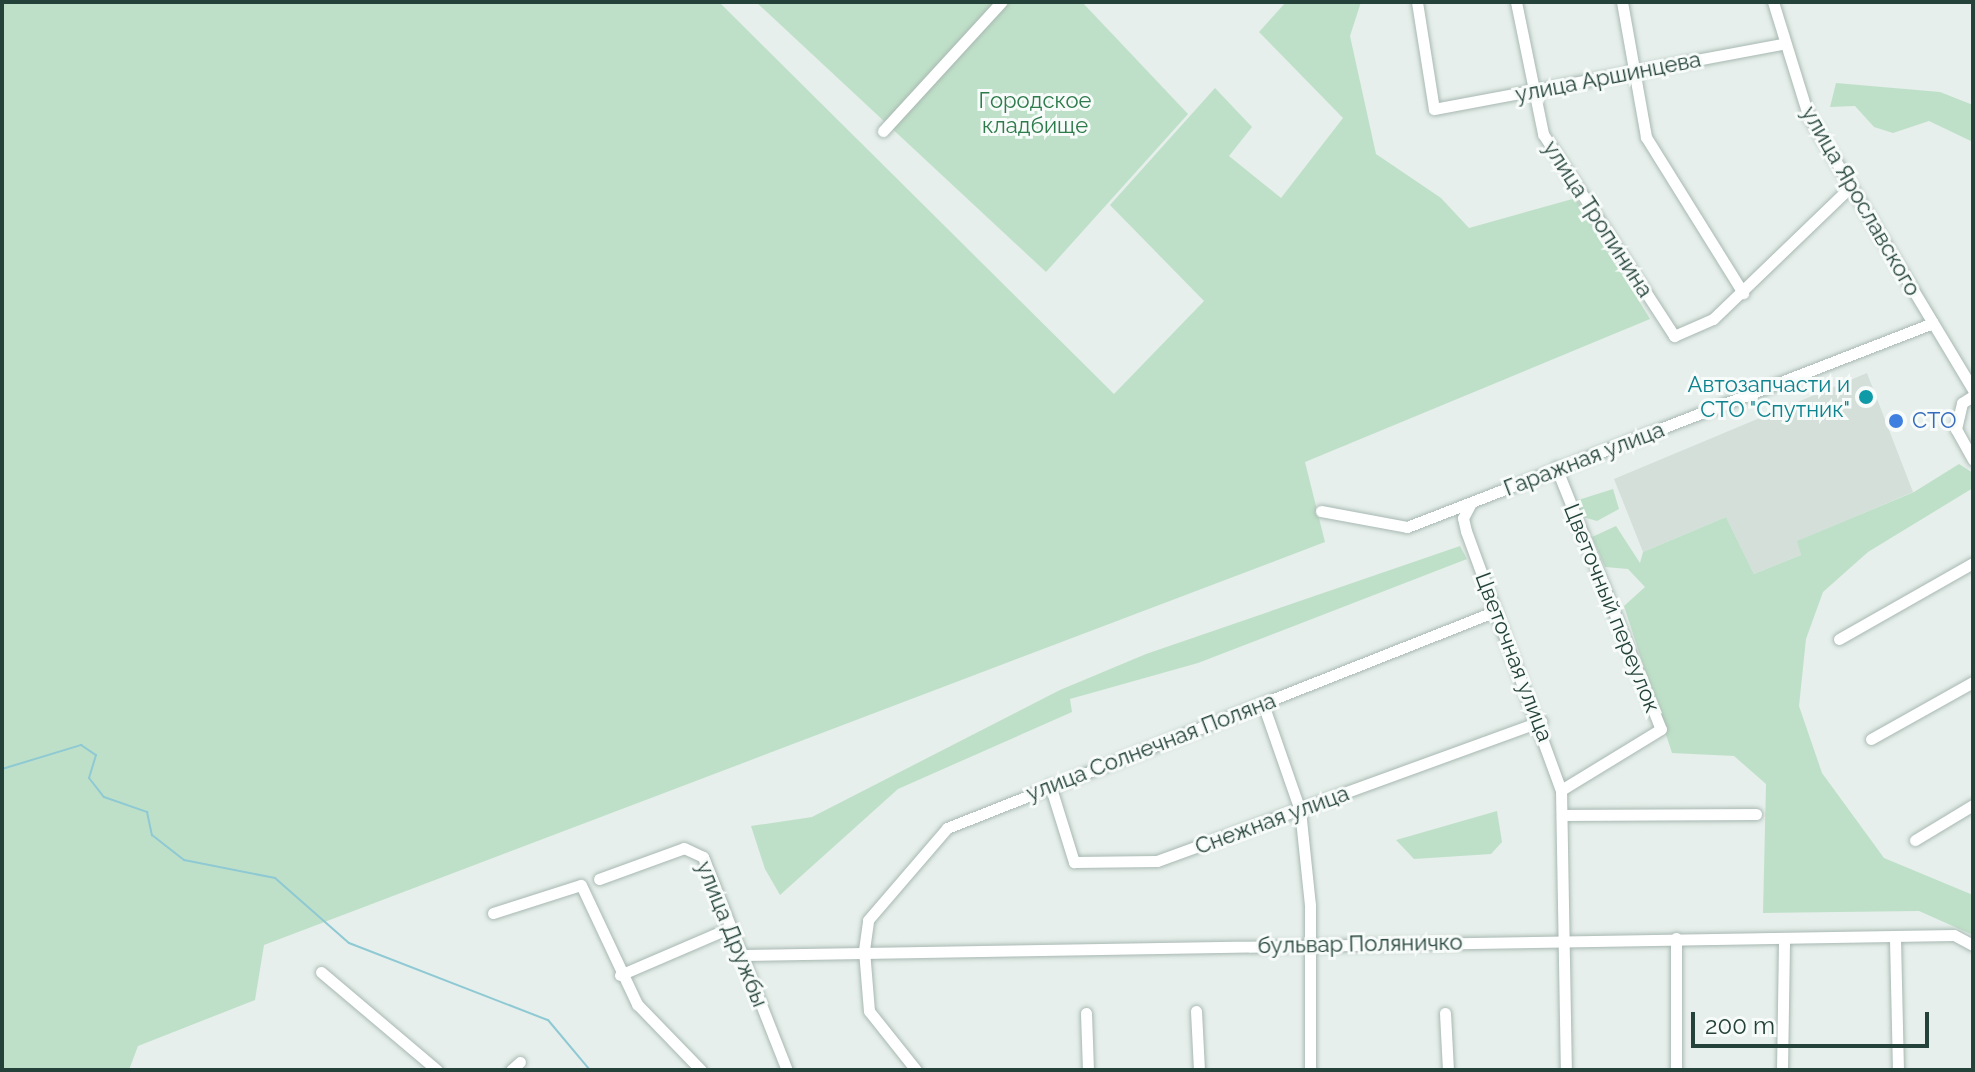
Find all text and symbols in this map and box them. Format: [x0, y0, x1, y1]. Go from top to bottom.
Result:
street label: улица Аршинцева [1513, 46, 1703, 108]
park label: Городское кладбище [979, 87, 1091, 138]
street label: улица Ярославского [1796, 101, 1926, 301]
street label: улица Тропинина [1537, 135, 1659, 303]
place label: Автозапчасти и СТО "Спутник" [1688, 371, 1850, 422]
marker: Автозапчасти и СТО "Спутник" [1857, 388, 1875, 406]
place label: СТО [1912, 408, 1956, 434]
marker: СТО [1887, 412, 1905, 430]
street label: Гаражная улица [1500, 416, 1668, 502]
street label: Цветочный переулок [1558, 500, 1666, 716]
street label: Цветочная улица [1469, 568, 1559, 746]
street label: улица Солнечная Поляна [1023, 687, 1279, 807]
street label: Снежная улица [1191, 780, 1353, 860]
street label: улица Дружбы [691, 857, 773, 1011]
street label: бульвар Поляничко [1257, 929, 1463, 959]
scale bar [1695, 996, 1933, 1046]
text: 200 m [1705, 1011, 1775, 1040]

